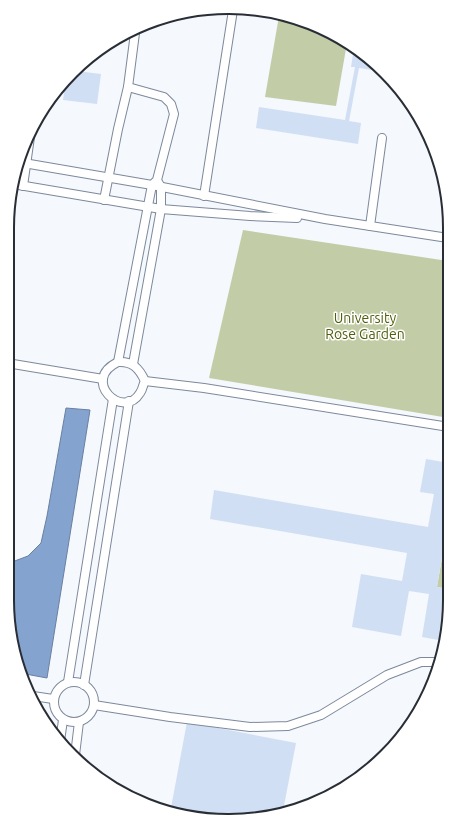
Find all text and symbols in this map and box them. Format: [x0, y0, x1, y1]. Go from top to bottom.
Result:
park label: University Rose Garden [325, 310, 405, 342]

